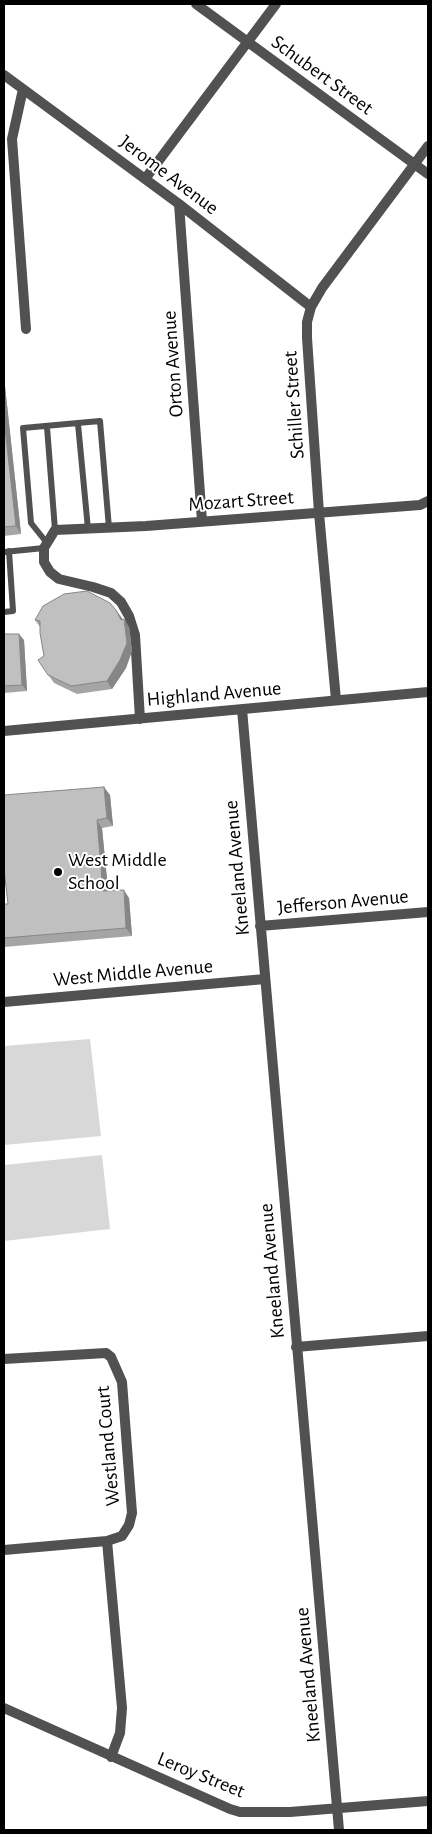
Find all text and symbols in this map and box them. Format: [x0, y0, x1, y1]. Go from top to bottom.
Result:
street label: Schubert Street [266, 30, 378, 120]
street label: Jerome Avenue [115, 130, 223, 220]
street label: Orton Avenue [157, 310, 189, 418]
street label: Schiller Street [278, 350, 310, 460]
street label: Mozart Street [188, 485, 294, 517]
street label: Highland Avenue [146, 676, 282, 712]
street label: Kneeland Avenue [219, 799, 255, 937]
place label: West Middle School [68, 848, 167, 895]
marker: West Middle School [52, 866, 64, 878]
street label: Jefferson Avenue [277, 884, 409, 920]
street label: West Middle Avenue [52, 954, 214, 992]
street label: Kneeland Avenue [254, 1202, 290, 1340]
street label: Westland Court [91, 1385, 125, 1507]
street label: Kneeland Avenue [290, 1606, 326, 1744]
street label: Leroy Street [154, 1747, 248, 1803]

